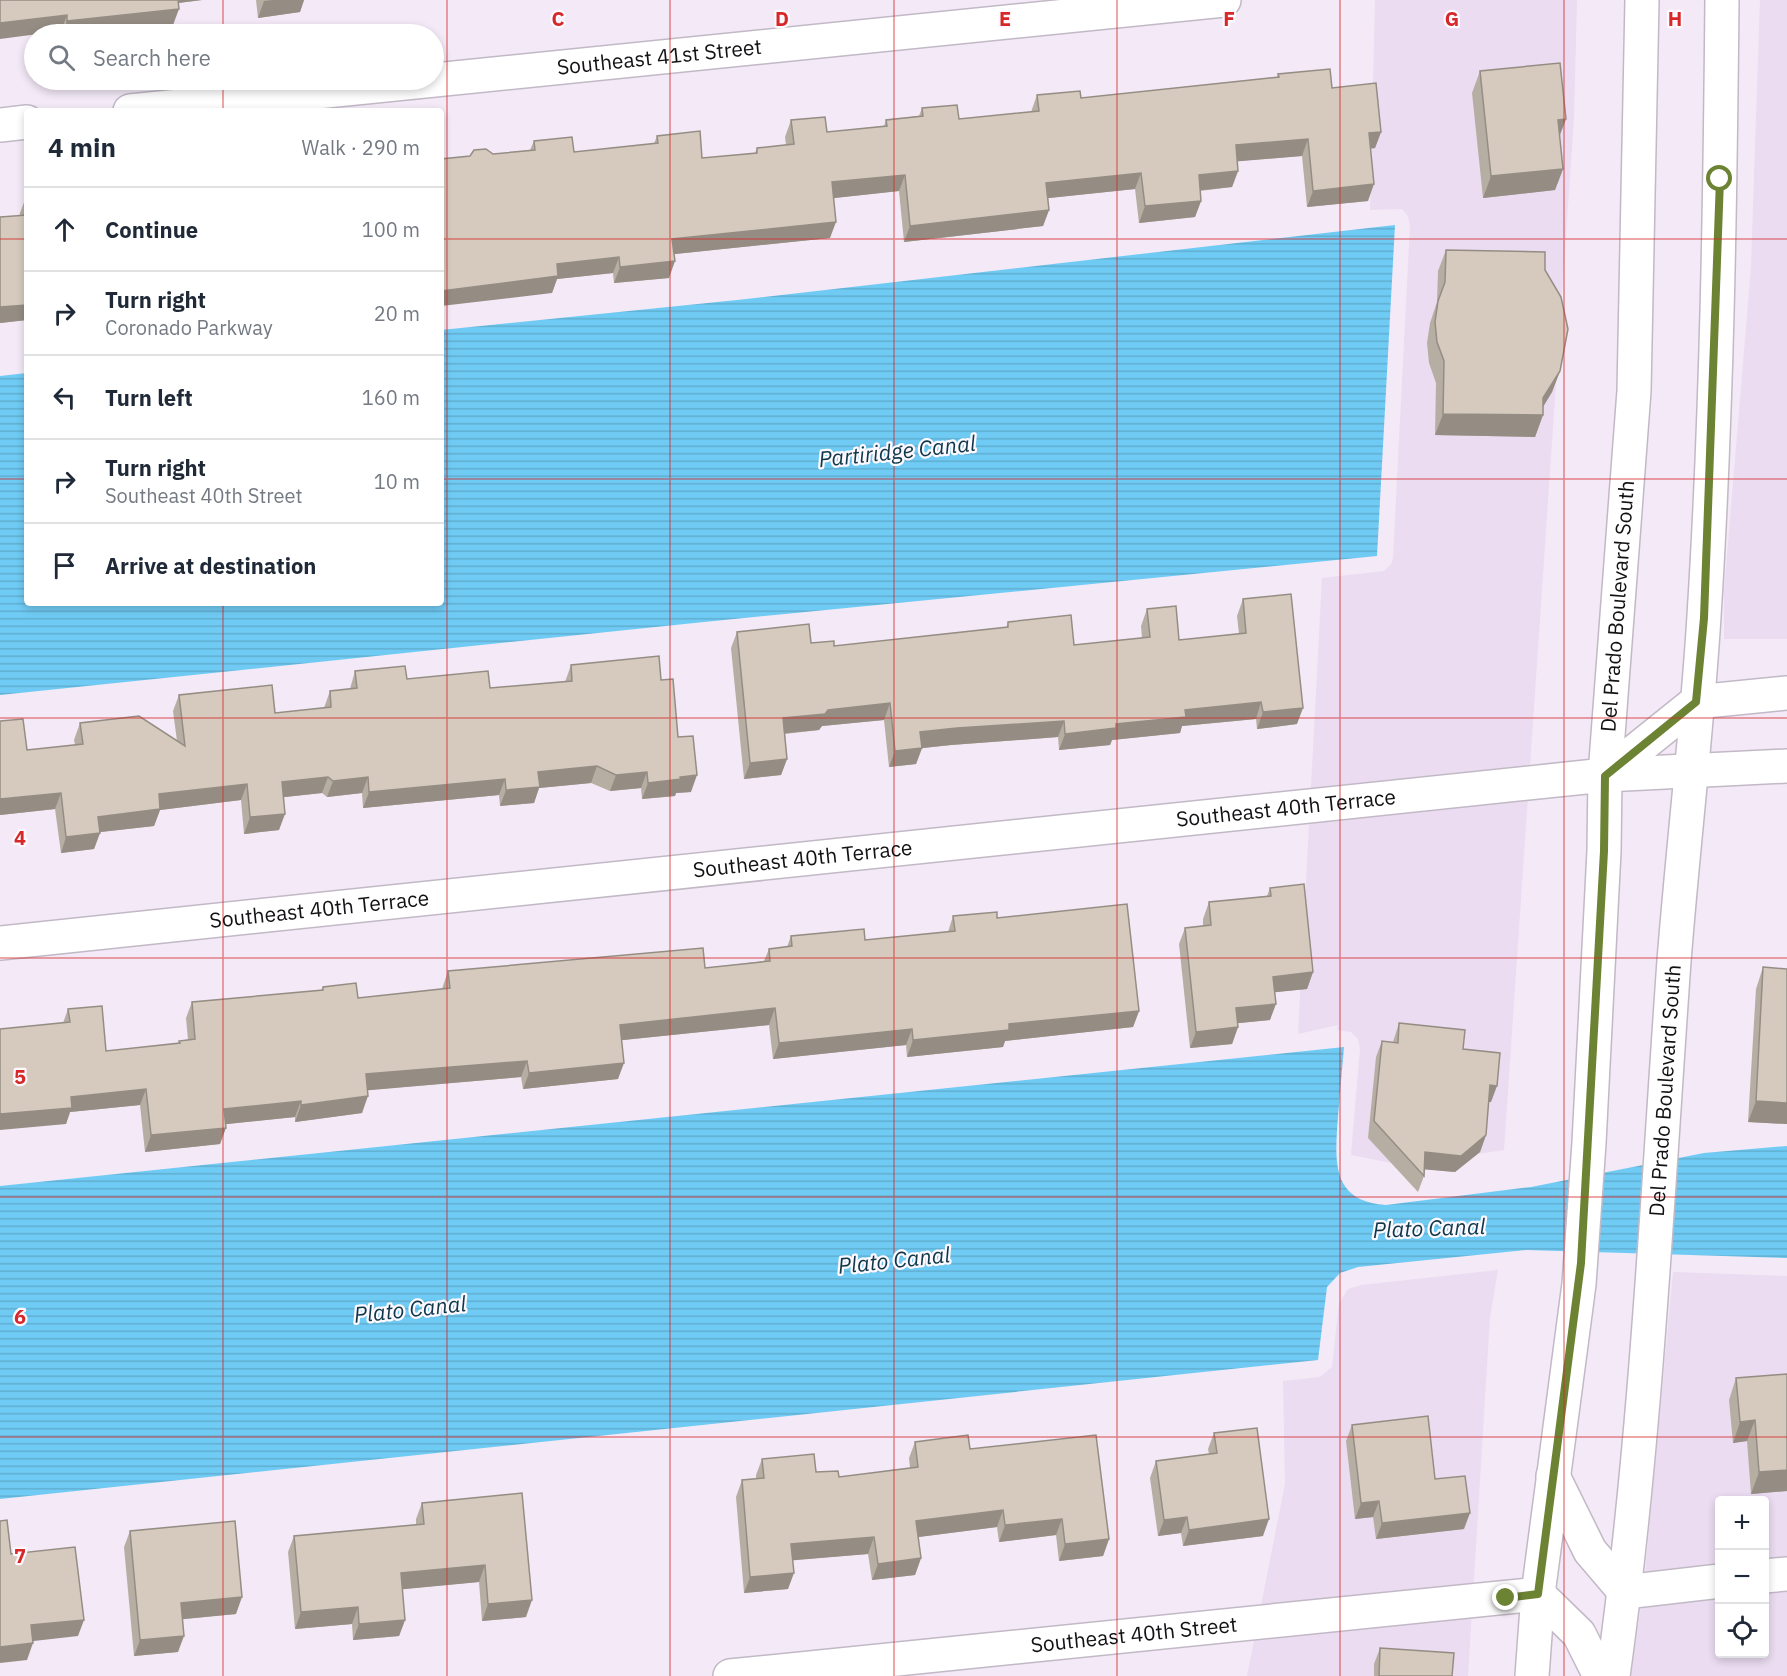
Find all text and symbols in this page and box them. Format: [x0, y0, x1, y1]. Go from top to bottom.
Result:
text: C [551, 5, 565, 32]
text: D [775, 5, 789, 32]
text: E [999, 5, 1011, 32]
text: F [1223, 5, 1235, 32]
text: G [1445, 5, 1459, 32]
text: H [1668, 5, 1682, 32]
search box [24, 24, 444, 90]
street label: Southeast 41st Street [555, 32, 763, 81]
icon: search [45, 41, 78, 74]
text: Search here [93, 43, 211, 72]
text: 4 min [48, 130, 116, 164]
text: Walk · 290 m [302, 134, 420, 161]
route start [1706, 165, 1732, 191]
icon: ahead [48, 213, 81, 246]
text: Continue [105, 215, 198, 244]
text: 100 m [362, 216, 420, 243]
text: Turn right [105, 285, 206, 314]
icon: right [48, 297, 81, 330]
text: 20 m [374, 300, 420, 327]
text: Coronado Parkway [105, 314, 273, 341]
icon: left [48, 381, 81, 414]
text: Turn left [105, 383, 193, 412]
text: 160 m [362, 384, 420, 411]
water label: Partiridge Canal [817, 428, 977, 473]
text: Turn right [105, 453, 206, 482]
icon: right [48, 465, 81, 498]
text: 10 m [374, 468, 420, 495]
street label: Del Prado Boulevard South [1593, 479, 1640, 733]
text: Southeast 40th Street [105, 482, 303, 509]
icon: arrive [48, 549, 81, 582]
text: Arrive at destination [105, 551, 316, 580]
street label: Southeast 40th Terrace [1175, 782, 1397, 833]
text: 4 [14, 824, 26, 851]
street label: Southeast 40th Terrace [691, 833, 914, 883]
street label: Southeast 40th Terrace [208, 883, 430, 934]
street label: Del Prado Boulevard South [1642, 963, 1687, 1217]
text: 5 [14, 1063, 26, 1090]
water label: Plato Canal [1372, 1211, 1486, 1244]
water label: Plato Canal [836, 1239, 952, 1280]
water label: Plato Canal [352, 1288, 468, 1329]
text: 6 [14, 1303, 26, 1330]
map controls [1715, 1496, 1769, 1658]
button: + [1715, 1496, 1769, 1550]
text: 7 [14, 1542, 26, 1569]
button: − [1715, 1550, 1769, 1604]
route end [1492, 1584, 1518, 1610]
button: locate [1715, 1604, 1769, 1658]
street label: Southeast 40th Street [1029, 1610, 1238, 1658]

